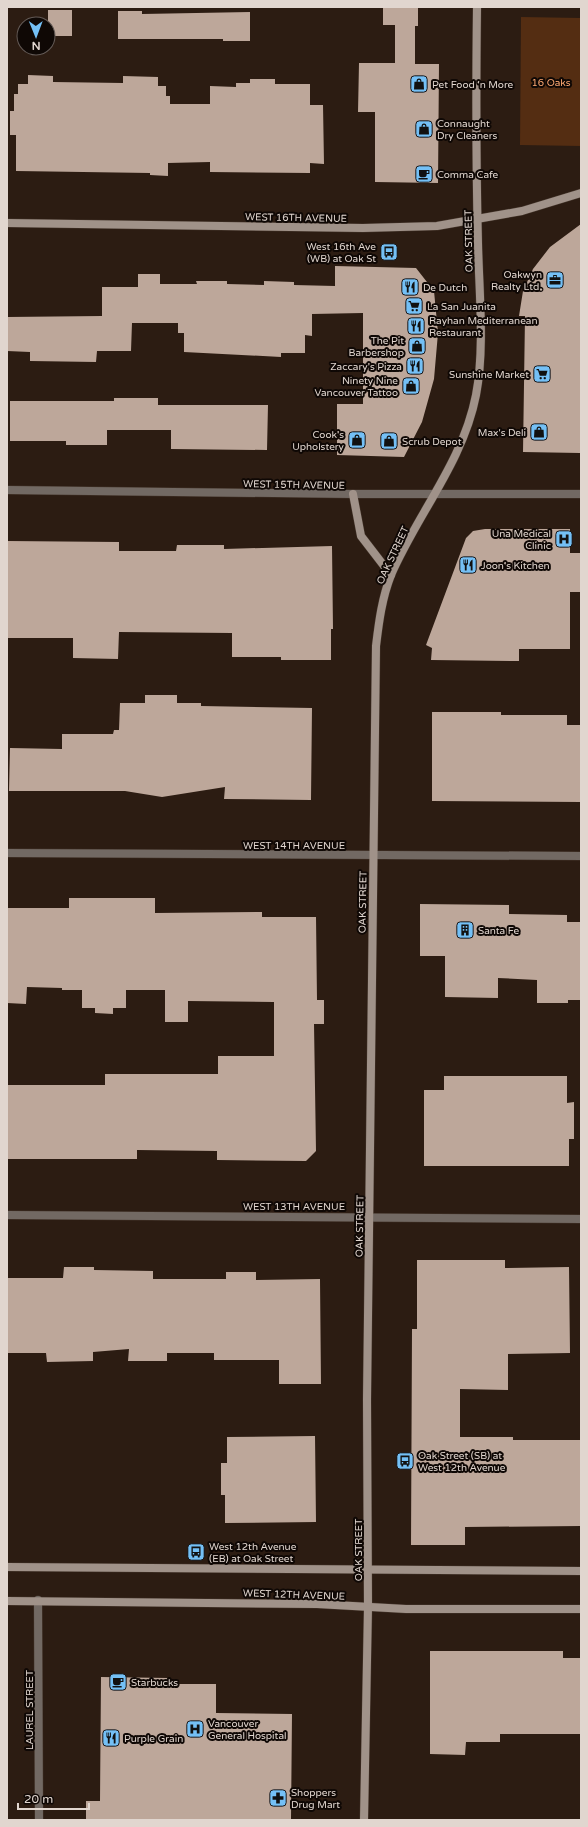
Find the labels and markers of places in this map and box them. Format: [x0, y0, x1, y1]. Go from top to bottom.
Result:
shop icon: Pet Food 'n More [409, 74, 429, 94]
place label: Pet Food 'n More [432, 79, 514, 91]
place label: Connaught Dry Cleaners [437, 118, 498, 142]
shop icon: Connaught Dry Cleaners [414, 119, 434, 139]
cafe icon: Comma Cafe [414, 164, 434, 184]
place label: Comma Cafe [437, 169, 498, 181]
place label: West 16th Ave (WB) at Oak St [306, 241, 376, 265]
bus stop icon: West 16th Ave (WB) at Oak St [379, 242, 399, 262]
place label: Oakwyn Realty Ltd. [491, 269, 542, 293]
office icon: Oakwyn Realty Ltd. [545, 270, 565, 290]
restaurant icon: De Dutch [400, 277, 420, 297]
place label: De Dutch [423, 282, 467, 294]
supermarket icon: La San Juanita [404, 296, 424, 316]
place label: La San Juanita [427, 301, 496, 313]
place label: Rayhan Mediterranean Restaurant [429, 315, 538, 339]
restaurant icon: Rayhan Mediterranean Restaurant [406, 316, 426, 336]
place label: The Pit Barbershop [349, 335, 404, 359]
shop icon: The Pit Barbershop [407, 336, 427, 356]
restaurant icon: Zaccary's Pizza [405, 356, 425, 376]
place label: Zaccary's Pizza [330, 361, 402, 373]
supermarket icon: Sunshine Market [532, 364, 552, 384]
place label: Sunshine Market [449, 369, 529, 381]
place label: Ninety Nine Vancouver Tattoo [315, 375, 398, 399]
shop icon: Ninety Nine Vancouver Tattoo [401, 376, 421, 396]
shop icon: Max's Deli [529, 422, 549, 442]
place label: Max's Deli [478, 427, 526, 439]
place label: Cook's Upholstery [292, 429, 345, 453]
shop icon: Cook's Upholstery [347, 430, 367, 450]
shop icon: Scrub Depot [379, 431, 399, 451]
place label: Scrub Depot [402, 436, 462, 448]
place label: Una Medical Clinic [492, 528, 551, 552]
hospital icon: Una Medical Clinic [554, 529, 574, 549]
restaurant icon: Joon's Kitchen [458, 555, 478, 575]
place label: Joon's Kitchen [481, 560, 550, 572]
building icon: Santa Fe [455, 920, 475, 940]
place label: Santa Fe [478, 925, 519, 937]
place label: Oak Street (SB) at West 12th Avenue [418, 1450, 506, 1474]
bus stop icon: Oak Street (SB) at West 12th Avenue [395, 1451, 415, 1471]
place label: West 12th Avenue (EB) at Oak Street [209, 1541, 297, 1565]
bus stop icon: West 12th Avenue (EB) at Oak Street [186, 1542, 206, 1562]
cafe icon: Starbucks [108, 1672, 128, 1692]
place label: Starbucks [131, 1677, 178, 1689]
place label: Vancouver General Hospital [208, 1718, 287, 1742]
hospital icon: Vancouver General Hospital [185, 1719, 205, 1739]
restaurant icon: Purple Grain [101, 1728, 121, 1748]
place label: Purple Grain [124, 1733, 183, 1745]
place label: Shoppers Drug Mart [291, 1787, 340, 1811]
pharmacy icon: Shoppers Drug Mart [268, 1788, 288, 1808]

